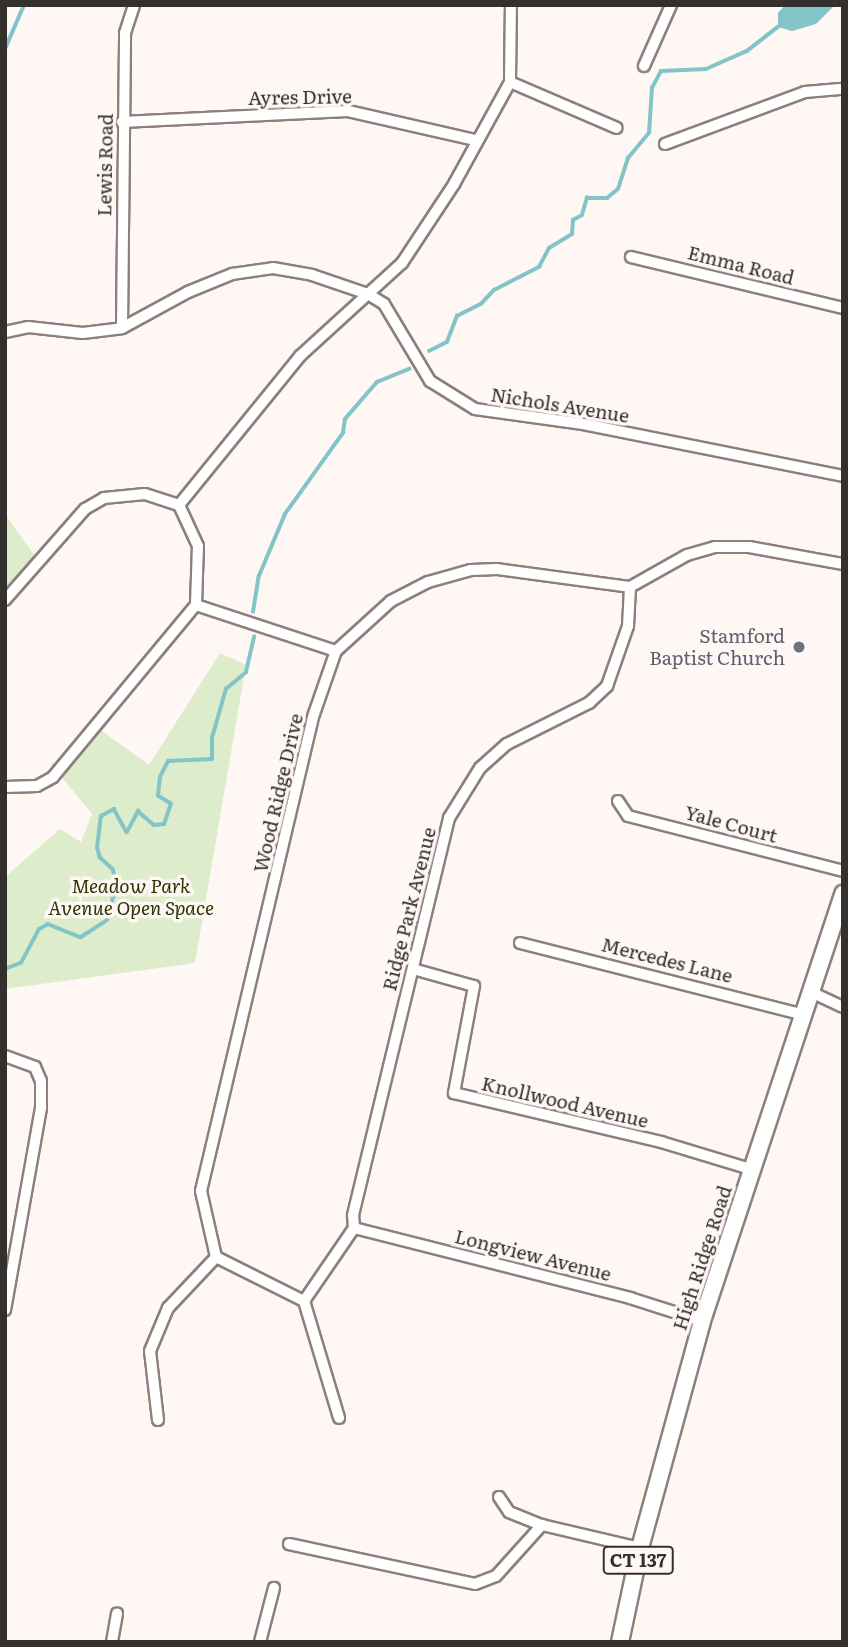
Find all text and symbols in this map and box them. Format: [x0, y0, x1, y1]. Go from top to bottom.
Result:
street label: Ayres Drive [248, 85, 352, 109]
street label: Lewis Road [93, 113, 117, 217]
street label: Emma Road [685, 241, 797, 289]
street label: Nichols Avenue [489, 383, 631, 427]
place label: Stamford Baptist Church [649, 625, 785, 669]
marker: Stamford Baptist Church [791, 639, 807, 655]
street label: Wood Ridge Drive [249, 711, 307, 875]
street label: Yale Court [682, 801, 780, 847]
street label: Ridge Park Avenue [378, 825, 440, 993]
park label: Meadow Park Avenue Open Space [48, 875, 214, 919]
street label: Mercedes Lane [599, 933, 735, 987]
street label: Knollwood Avenue [479, 1072, 651, 1132]
street label: High Ridge Road [668, 1183, 736, 1333]
street label: Longview Avenue [452, 1225, 614, 1285]
road number: CT 137 [601, 1546, 675, 1574]

